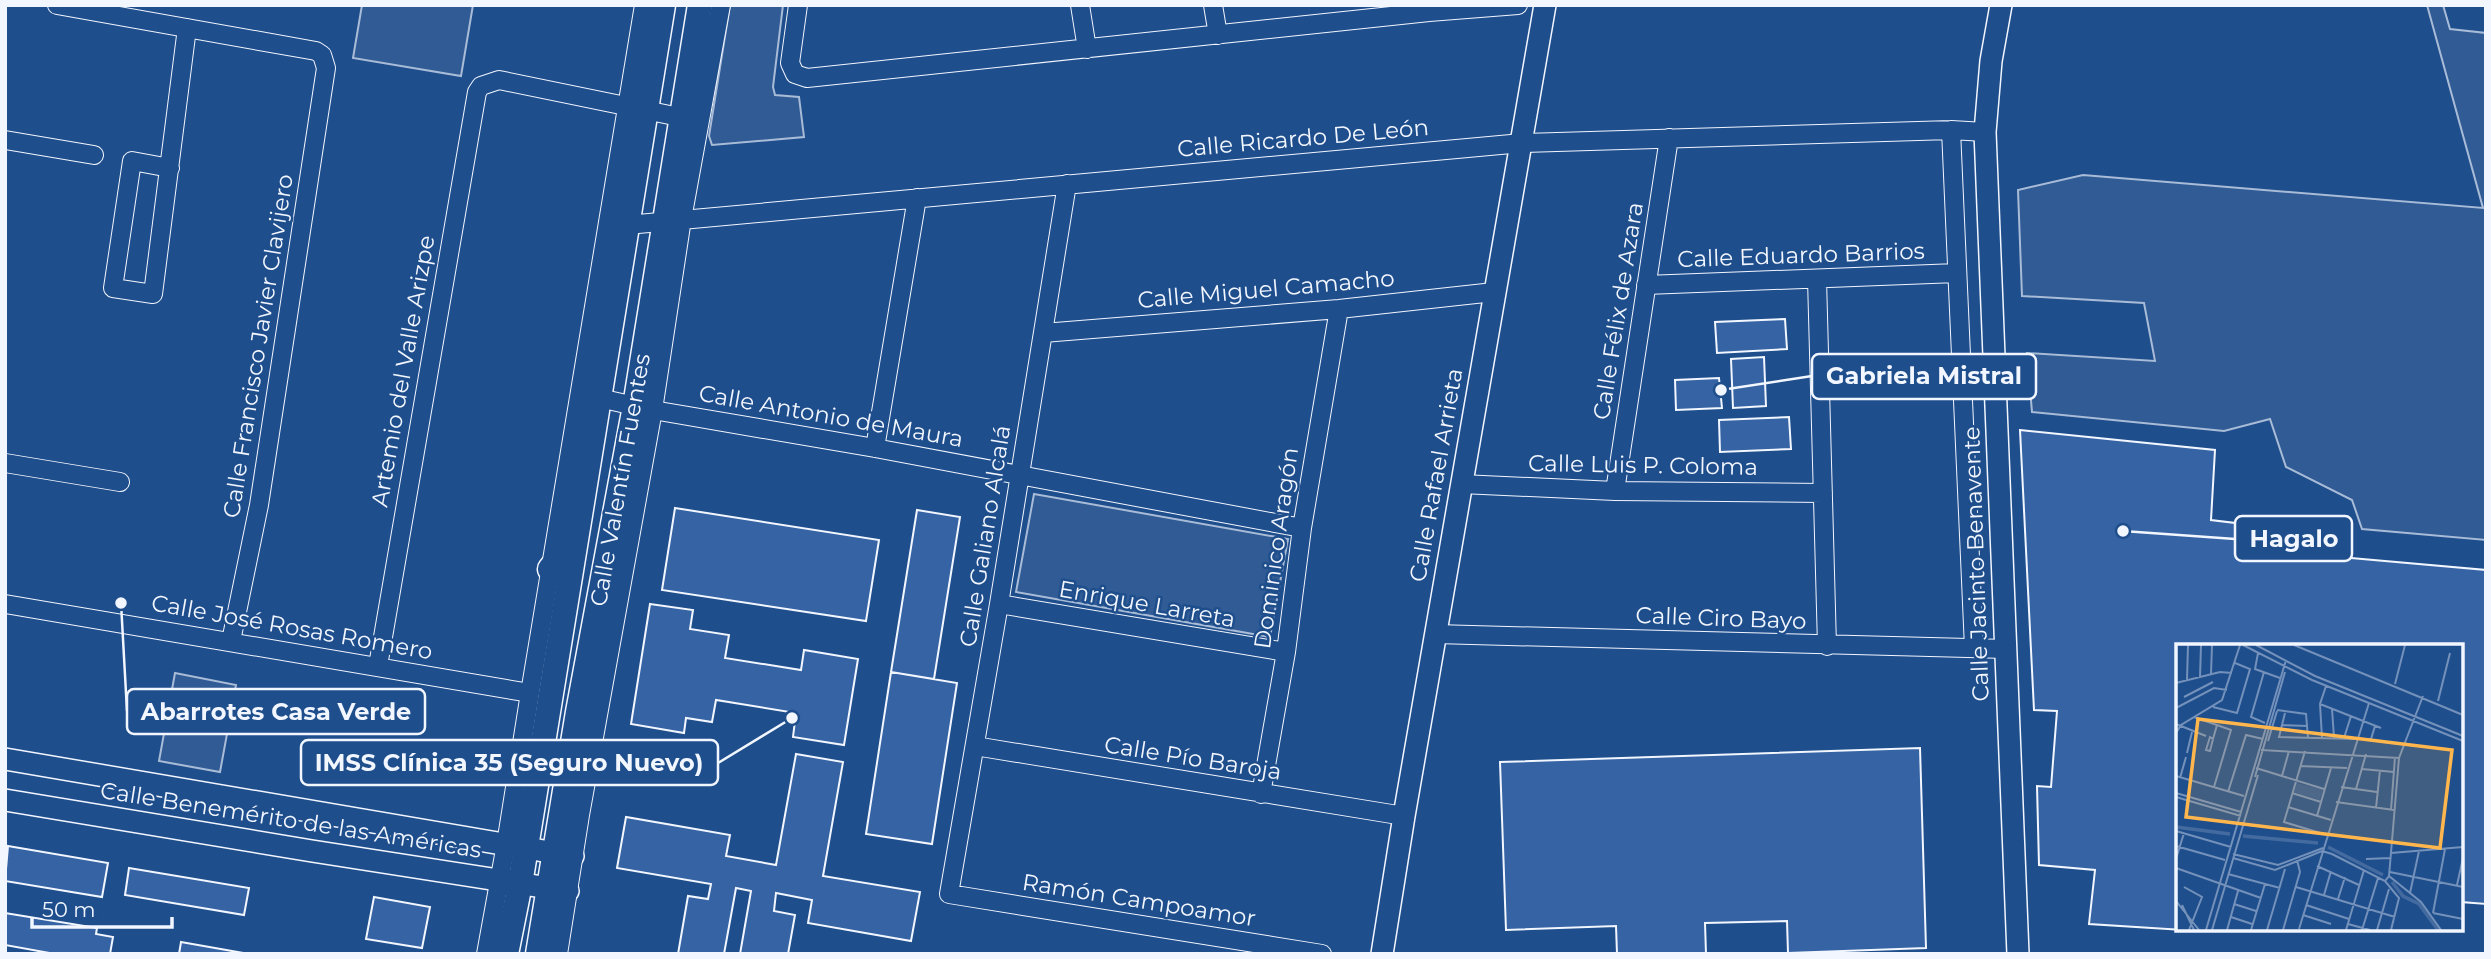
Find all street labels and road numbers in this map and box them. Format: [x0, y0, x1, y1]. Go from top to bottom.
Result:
street label: Calle Ricardo De León [1176, 113, 1430, 163]
street label: Calle Francisco Javier Clavijero [217, 172, 299, 520]
street label: Calle Félix de Azara [1587, 200, 1649, 422]
street label: Artemio del Valle Arizpe [365, 233, 441, 509]
street label: Calle Eduardo Barrios [1677, 237, 1925, 273]
street label: Calle Miguel Camacho [1136, 264, 1396, 314]
street label: Calle Valentín Fuentes [584, 351, 656, 609]
street label: Calle Rafael Arrieta [1403, 366, 1469, 584]
street label: Calle Antonio de Maura [697, 379, 965, 453]
street label: Calle Galiano Alcalá [954, 423, 1016, 649]
street label: Calle Jacinto Benavente [1957, 426, 1995, 702]
street label: Dominico Aragón [1248, 446, 1304, 650]
street label: Calle Luis P. Coloma [1528, 449, 1758, 481]
street label: Enrique Larreta [1057, 575, 1237, 633]
street label: Calle José Rosas Romero [149, 588, 435, 666]
street label: Calle Ciro Bayo [1635, 601, 1807, 635]
street label: Calle Pío Baroja [1102, 730, 1284, 786]
street label: Calle Benemérito de las Américas [98, 776, 484, 864]
street label: Ramón Campoamor [1020, 868, 1258, 932]

